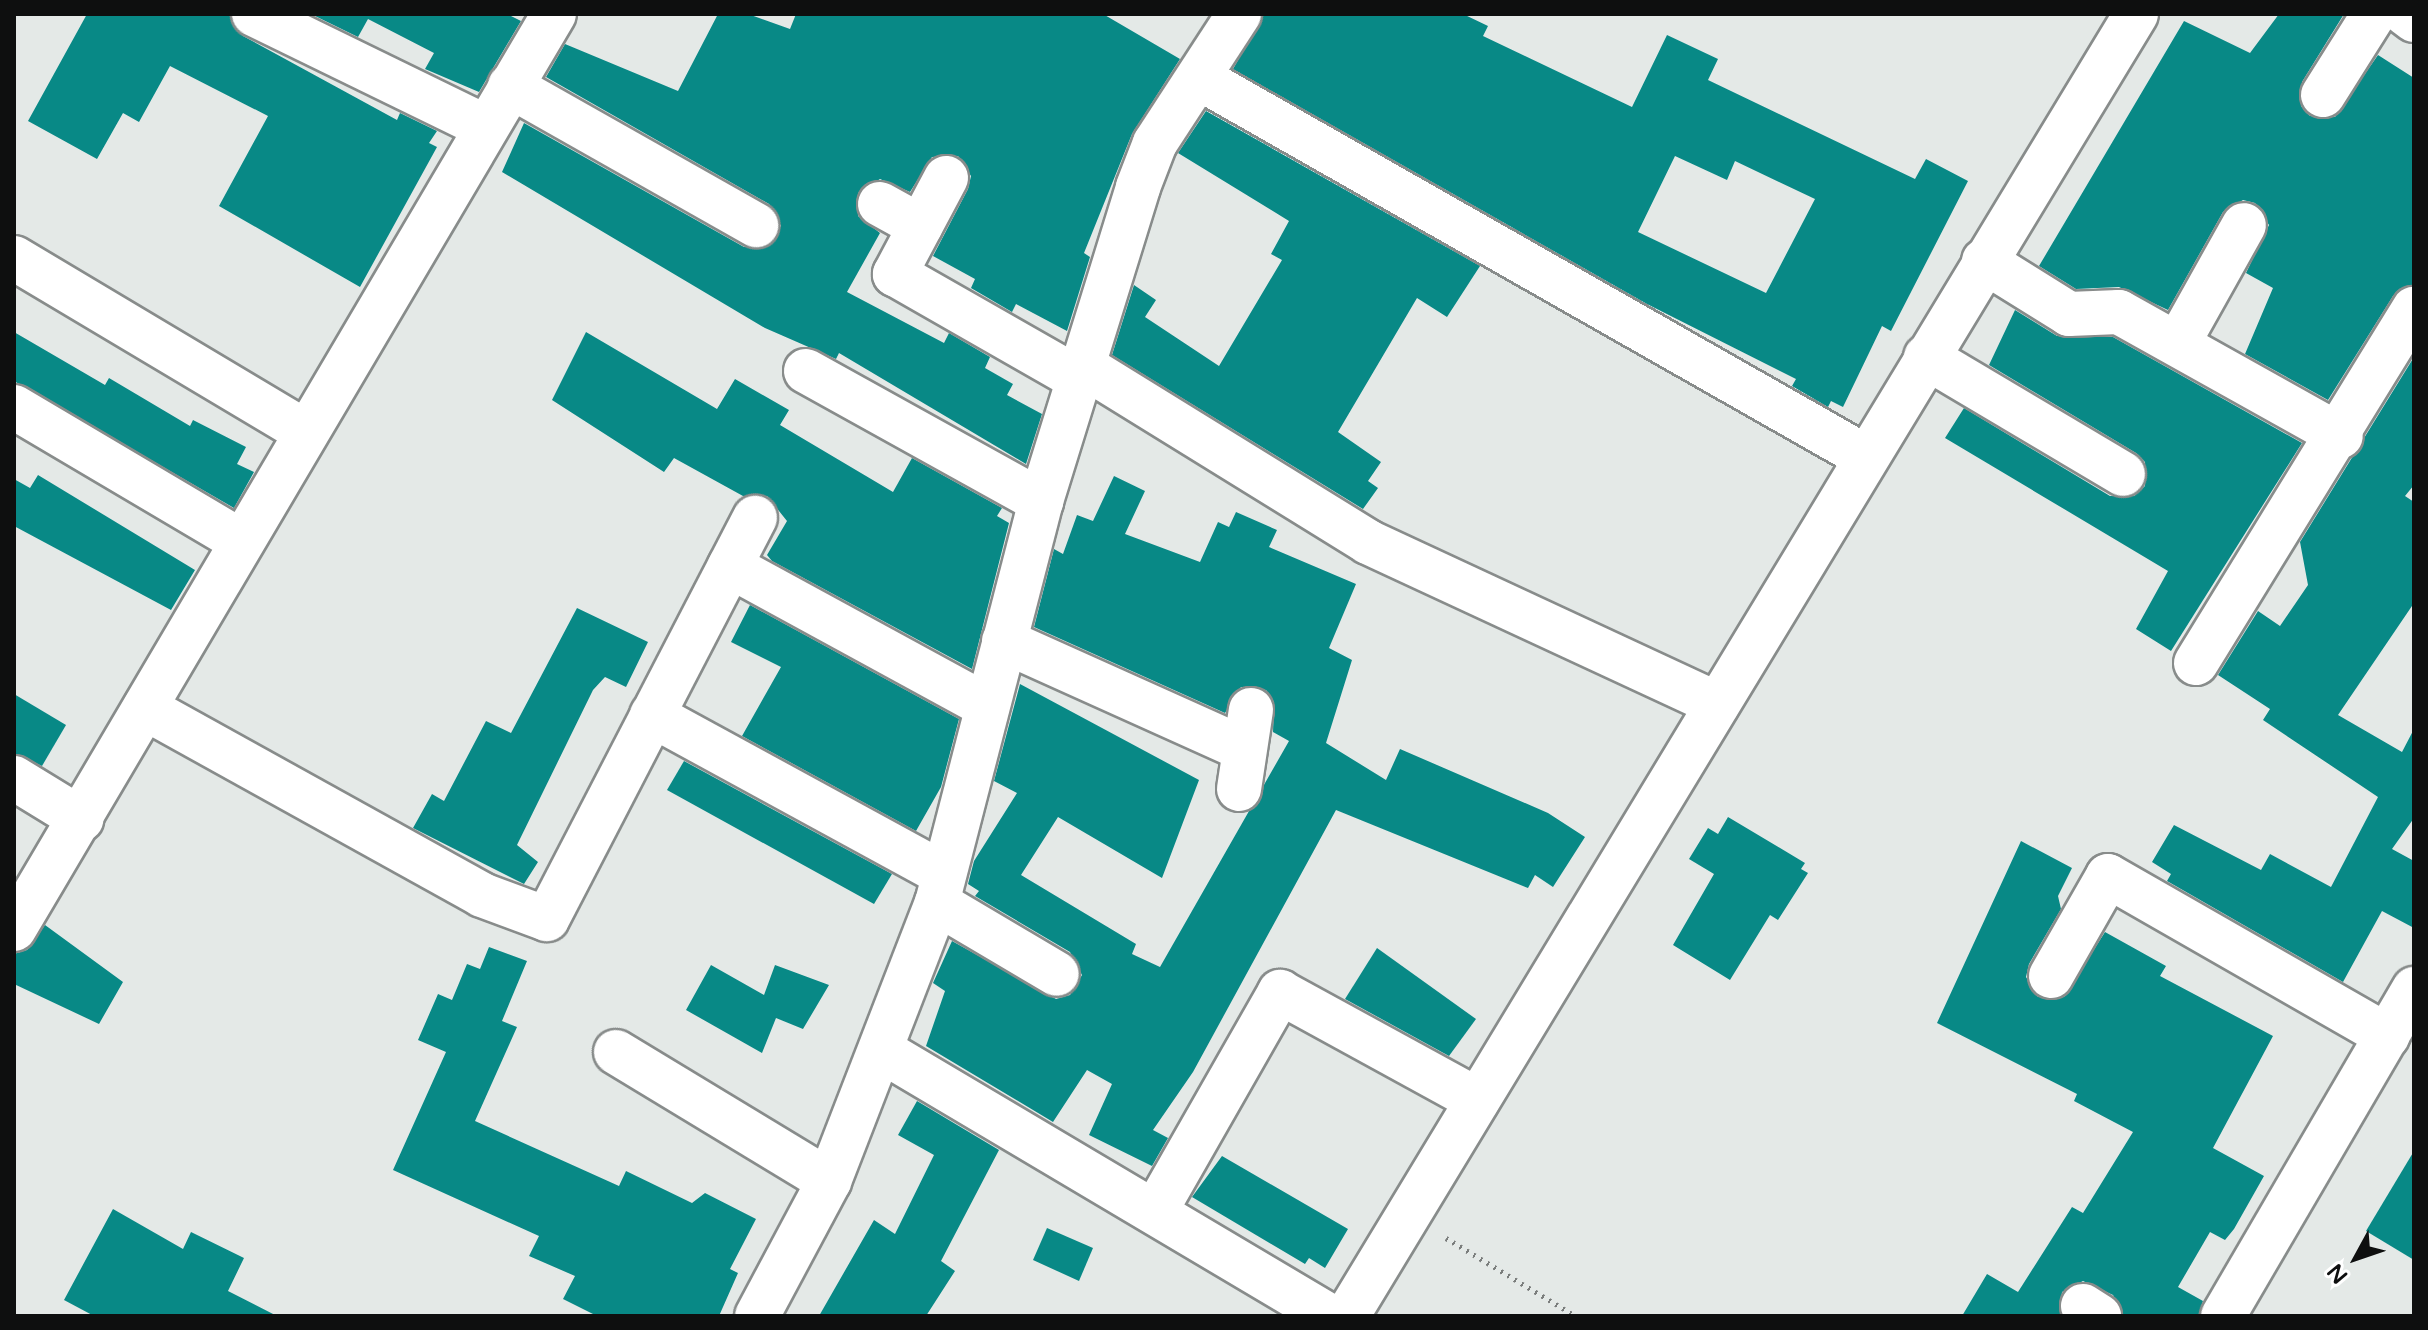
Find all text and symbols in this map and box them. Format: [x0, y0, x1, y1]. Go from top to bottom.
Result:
north arrow [2316, 1218, 2396, 1298]
text: N [2322, 1258, 2353, 1289]

